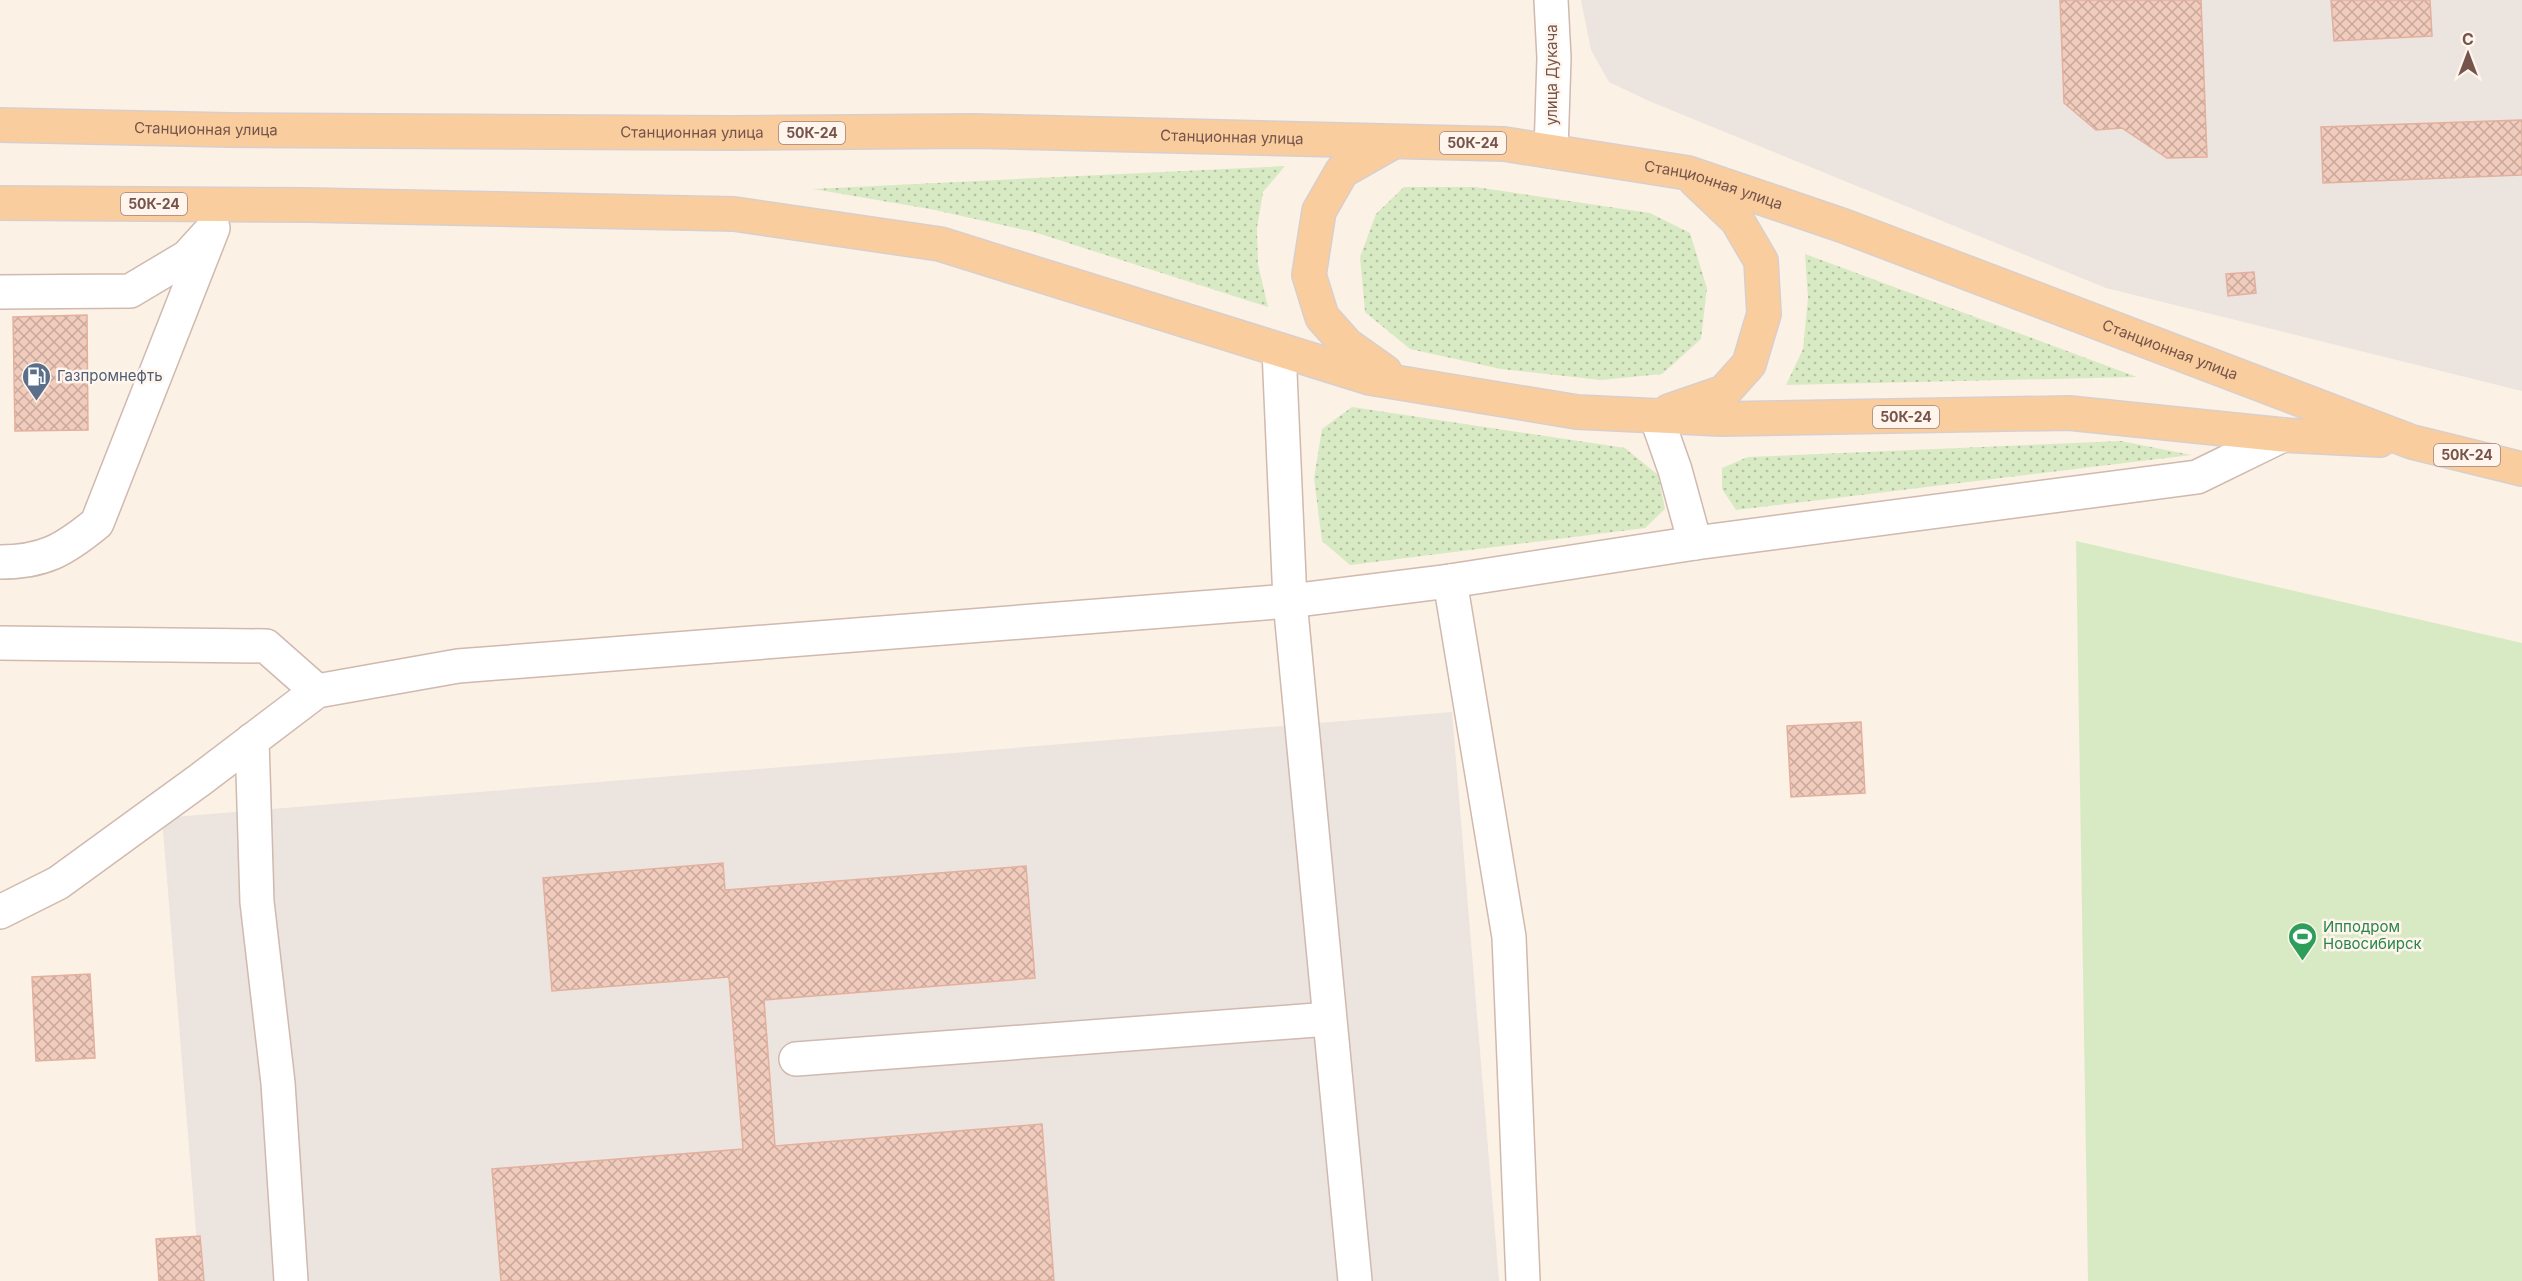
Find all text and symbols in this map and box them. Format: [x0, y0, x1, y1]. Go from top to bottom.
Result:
street label: улица Дукача [1542, 24, 1561, 126]
north arrow [2438, 24, 2498, 84]
text: С [2462, 29, 2474, 49]
street label: Станционная улица [134, 118, 278, 139]
street label: Станционная улица [620, 122, 764, 142]
road number: 50К-24 [779, 122, 845, 144]
street label: Станционная улица [1160, 126, 1304, 148]
road number: 50К-24 [1440, 132, 1506, 154]
street label: Станционная улица [1643, 156, 1785, 213]
road number: 50К-24 [121, 193, 187, 215]
street label: Станционная улица [2100, 315, 2241, 384]
fuel station icon: Газпромнефть [20, 360, 52, 402]
place label: Газпромнефть [57, 366, 163, 385]
road number: 50К-24 [1873, 406, 1939, 428]
road number: 50К-24 [2434, 444, 2500, 466]
place label: Ипподром Новосибирск [2323, 917, 2422, 953]
sports icon: Ипподром Новосибирск [2286, 920, 2318, 962]

